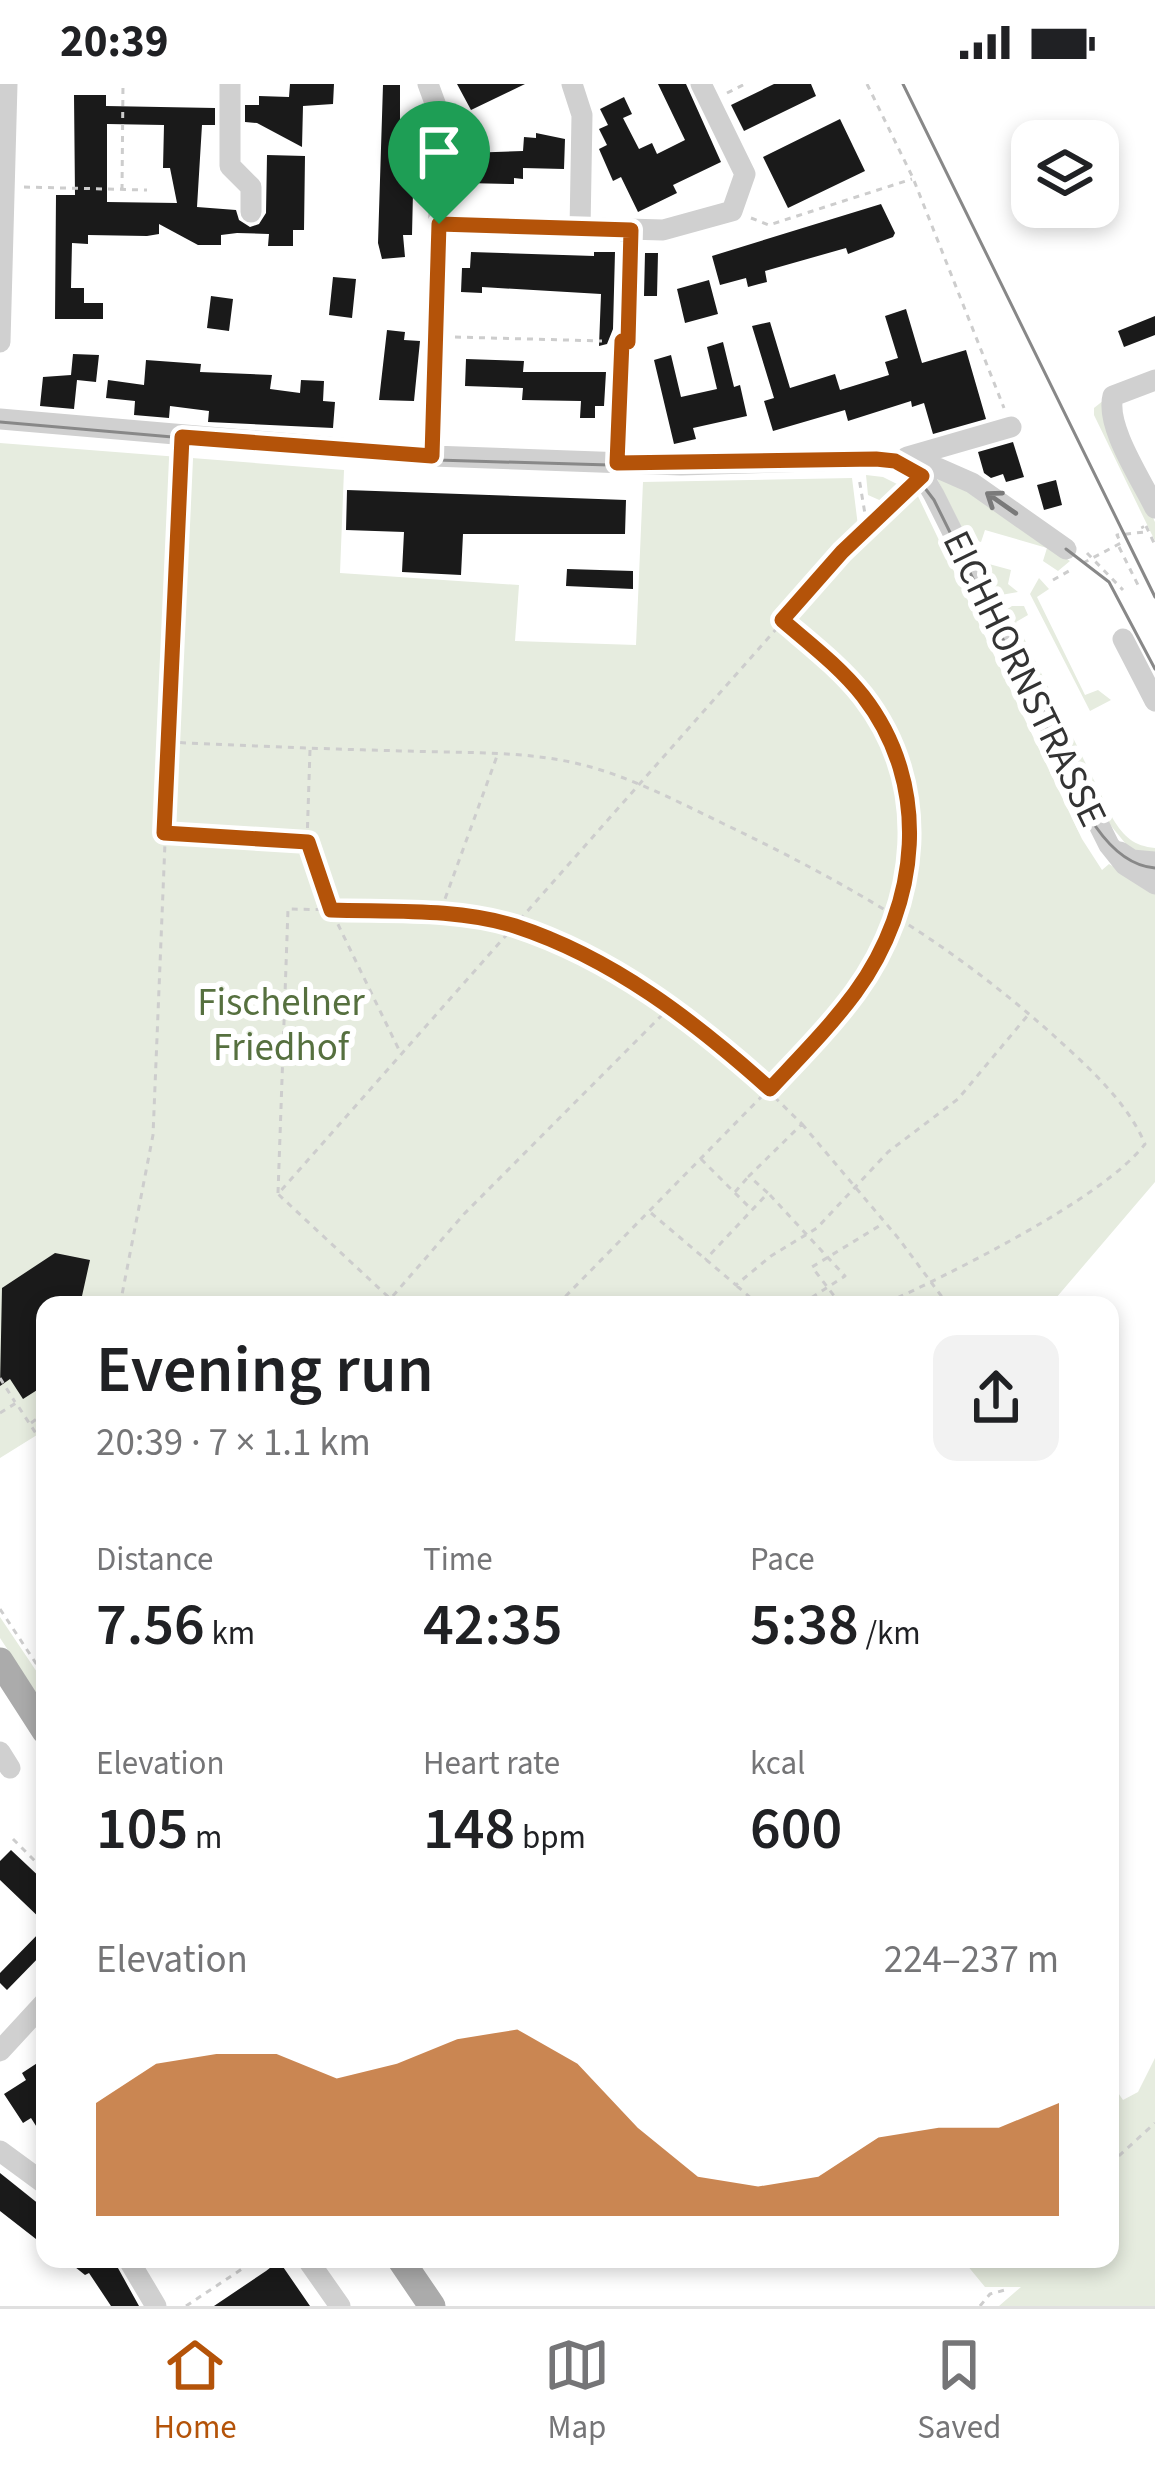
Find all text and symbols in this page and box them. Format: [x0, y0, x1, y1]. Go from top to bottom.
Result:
text: 20:39 [60, 10, 169, 74]
pin [388, 101, 490, 224]
icon: arrive [406, 119, 472, 185]
map controls [1011, 120, 1119, 228]
button: layers [1011, 120, 1119, 228]
one-way arrow [984, 491, 1018, 516]
street label: EICHHORNSTRASSE [928, 521, 1120, 836]
park label: Fischelner Friedhof [197, 975, 365, 1076]
text: Evening run [96, 1323, 434, 1417]
button: share [933, 1335, 1059, 1461]
text: 20:39 · 7 × 1.1 km [96, 1415, 371, 1471]
text: Distance [96, 1536, 213, 1583]
text: Time [423, 1536, 493, 1583]
text: Pace [750, 1536, 815, 1583]
text: 7.56 [96, 1583, 205, 1668]
text: 42:35 [423, 1583, 563, 1668]
text: 5:38 [750, 1583, 859, 1668]
text: km [205, 1610, 255, 1657]
text: /km [859, 1610, 921, 1657]
text: Elevation [96, 1740, 225, 1787]
text: Heart rate [423, 1740, 560, 1787]
text: kcal [750, 1740, 806, 1787]
text: 105 [96, 1787, 188, 1872]
text: 148 [423, 1787, 515, 1872]
text: 600 [750, 1787, 842, 1872]
text: m [188, 1814, 222, 1861]
text: bpm [515, 1814, 586, 1861]
text: Elevation [96, 1932, 248, 1988]
text: 224–237 m [884, 1932, 1059, 1988]
tab: Home [154, 2332, 237, 2451]
tab: Map [544, 2332, 610, 2451]
tab: Saved [917, 2332, 1001, 2451]

